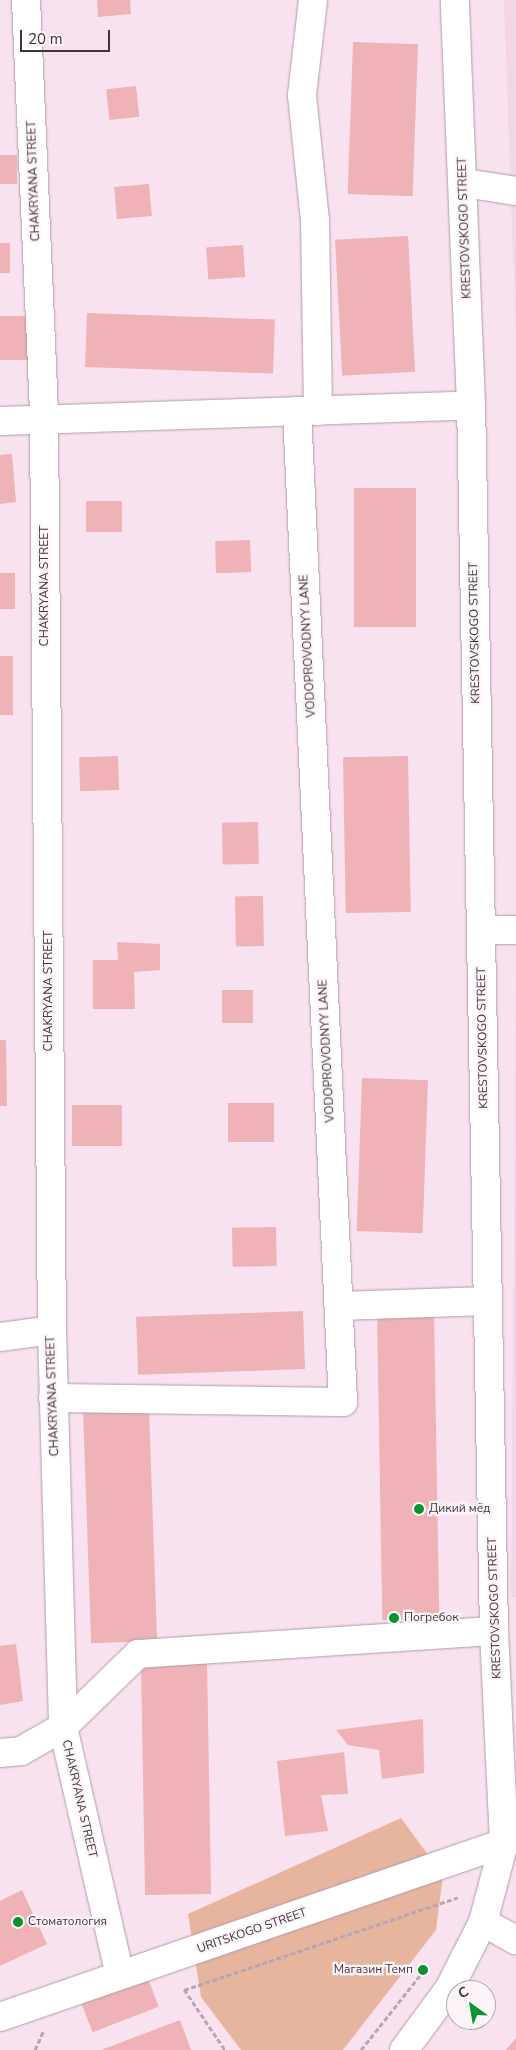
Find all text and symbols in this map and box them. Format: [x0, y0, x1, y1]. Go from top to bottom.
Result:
scale bar [22, 20, 112, 52]
text: 20 m [28, 29, 63, 49]
street label: CHAKRYANA STREET [25, 120, 43, 242]
street label: KRESTOVSKOGO STREET [455, 157, 475, 299]
street label: CHAKRYANA STREET [38, 526, 52, 646]
street label: KRESTOVSKOGO STREET [467, 562, 483, 704]
street label: VODOPROVODNYY LANE [297, 574, 319, 718]
street label: CHAKRYANA STREET [42, 931, 56, 1051]
street label: KRESTOVSKOGO STREET [475, 967, 491, 1109]
street label: VODOPROVODNYY LANE [316, 979, 338, 1123]
street label: CHAKRYANA STREET [44, 1335, 62, 1457]
place label: Дикий мёд [429, 1502, 490, 1516]
marker: Дикий мёд [413, 1503, 425, 1515]
street label: KRESTOVSKOGO STREET [485, 1537, 505, 1679]
place label: Погребок [404, 1611, 459, 1625]
marker: Погребок [388, 1612, 400, 1624]
street label: CHAKRYANA STREET [58, 1739, 100, 1859]
street label: URITSKOGO STREET [195, 1905, 309, 1957]
place label: Стоматология [28, 1915, 107, 1929]
marker: Стоматология [12, 1916, 24, 1928]
place label: Магазин Темп [334, 1963, 413, 1977]
marker: Магазин Темп [417, 1964, 429, 1976]
north arrow [446, 1980, 496, 2030]
text: С [454, 1982, 472, 2003]

